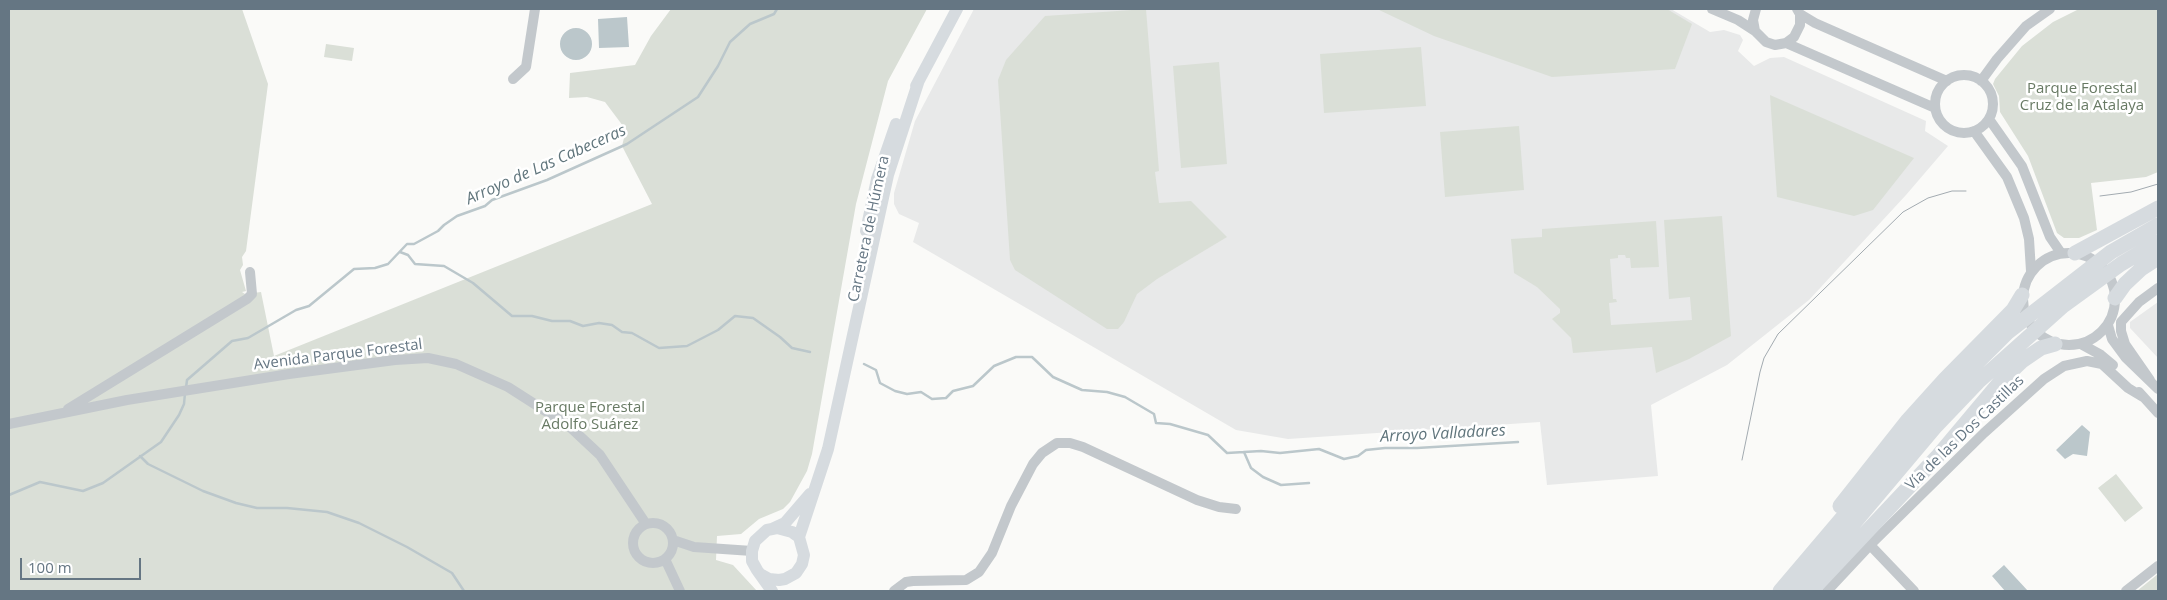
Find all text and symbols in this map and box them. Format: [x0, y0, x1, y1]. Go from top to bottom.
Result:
park label: Parque Forestal Cruz de la Atalaya [2020, 80, 2144, 115]
water label: Arroyo de Las Cabeceras [463, 121, 629, 209]
street label: Carretera de Húmera [845, 154, 893, 304]
street label: Avenida Parque Forestal [253, 336, 423, 374]
street label: Vía de las Dos Castillas [1902, 372, 2028, 494]
park label: Parque Forestal Adolfo Suárez [535, 399, 645, 434]
water label: Arroyo Valladares [1380, 421, 1506, 447]
scale bar [22, 548, 144, 580]
text: 100 m [28, 557, 72, 577]

